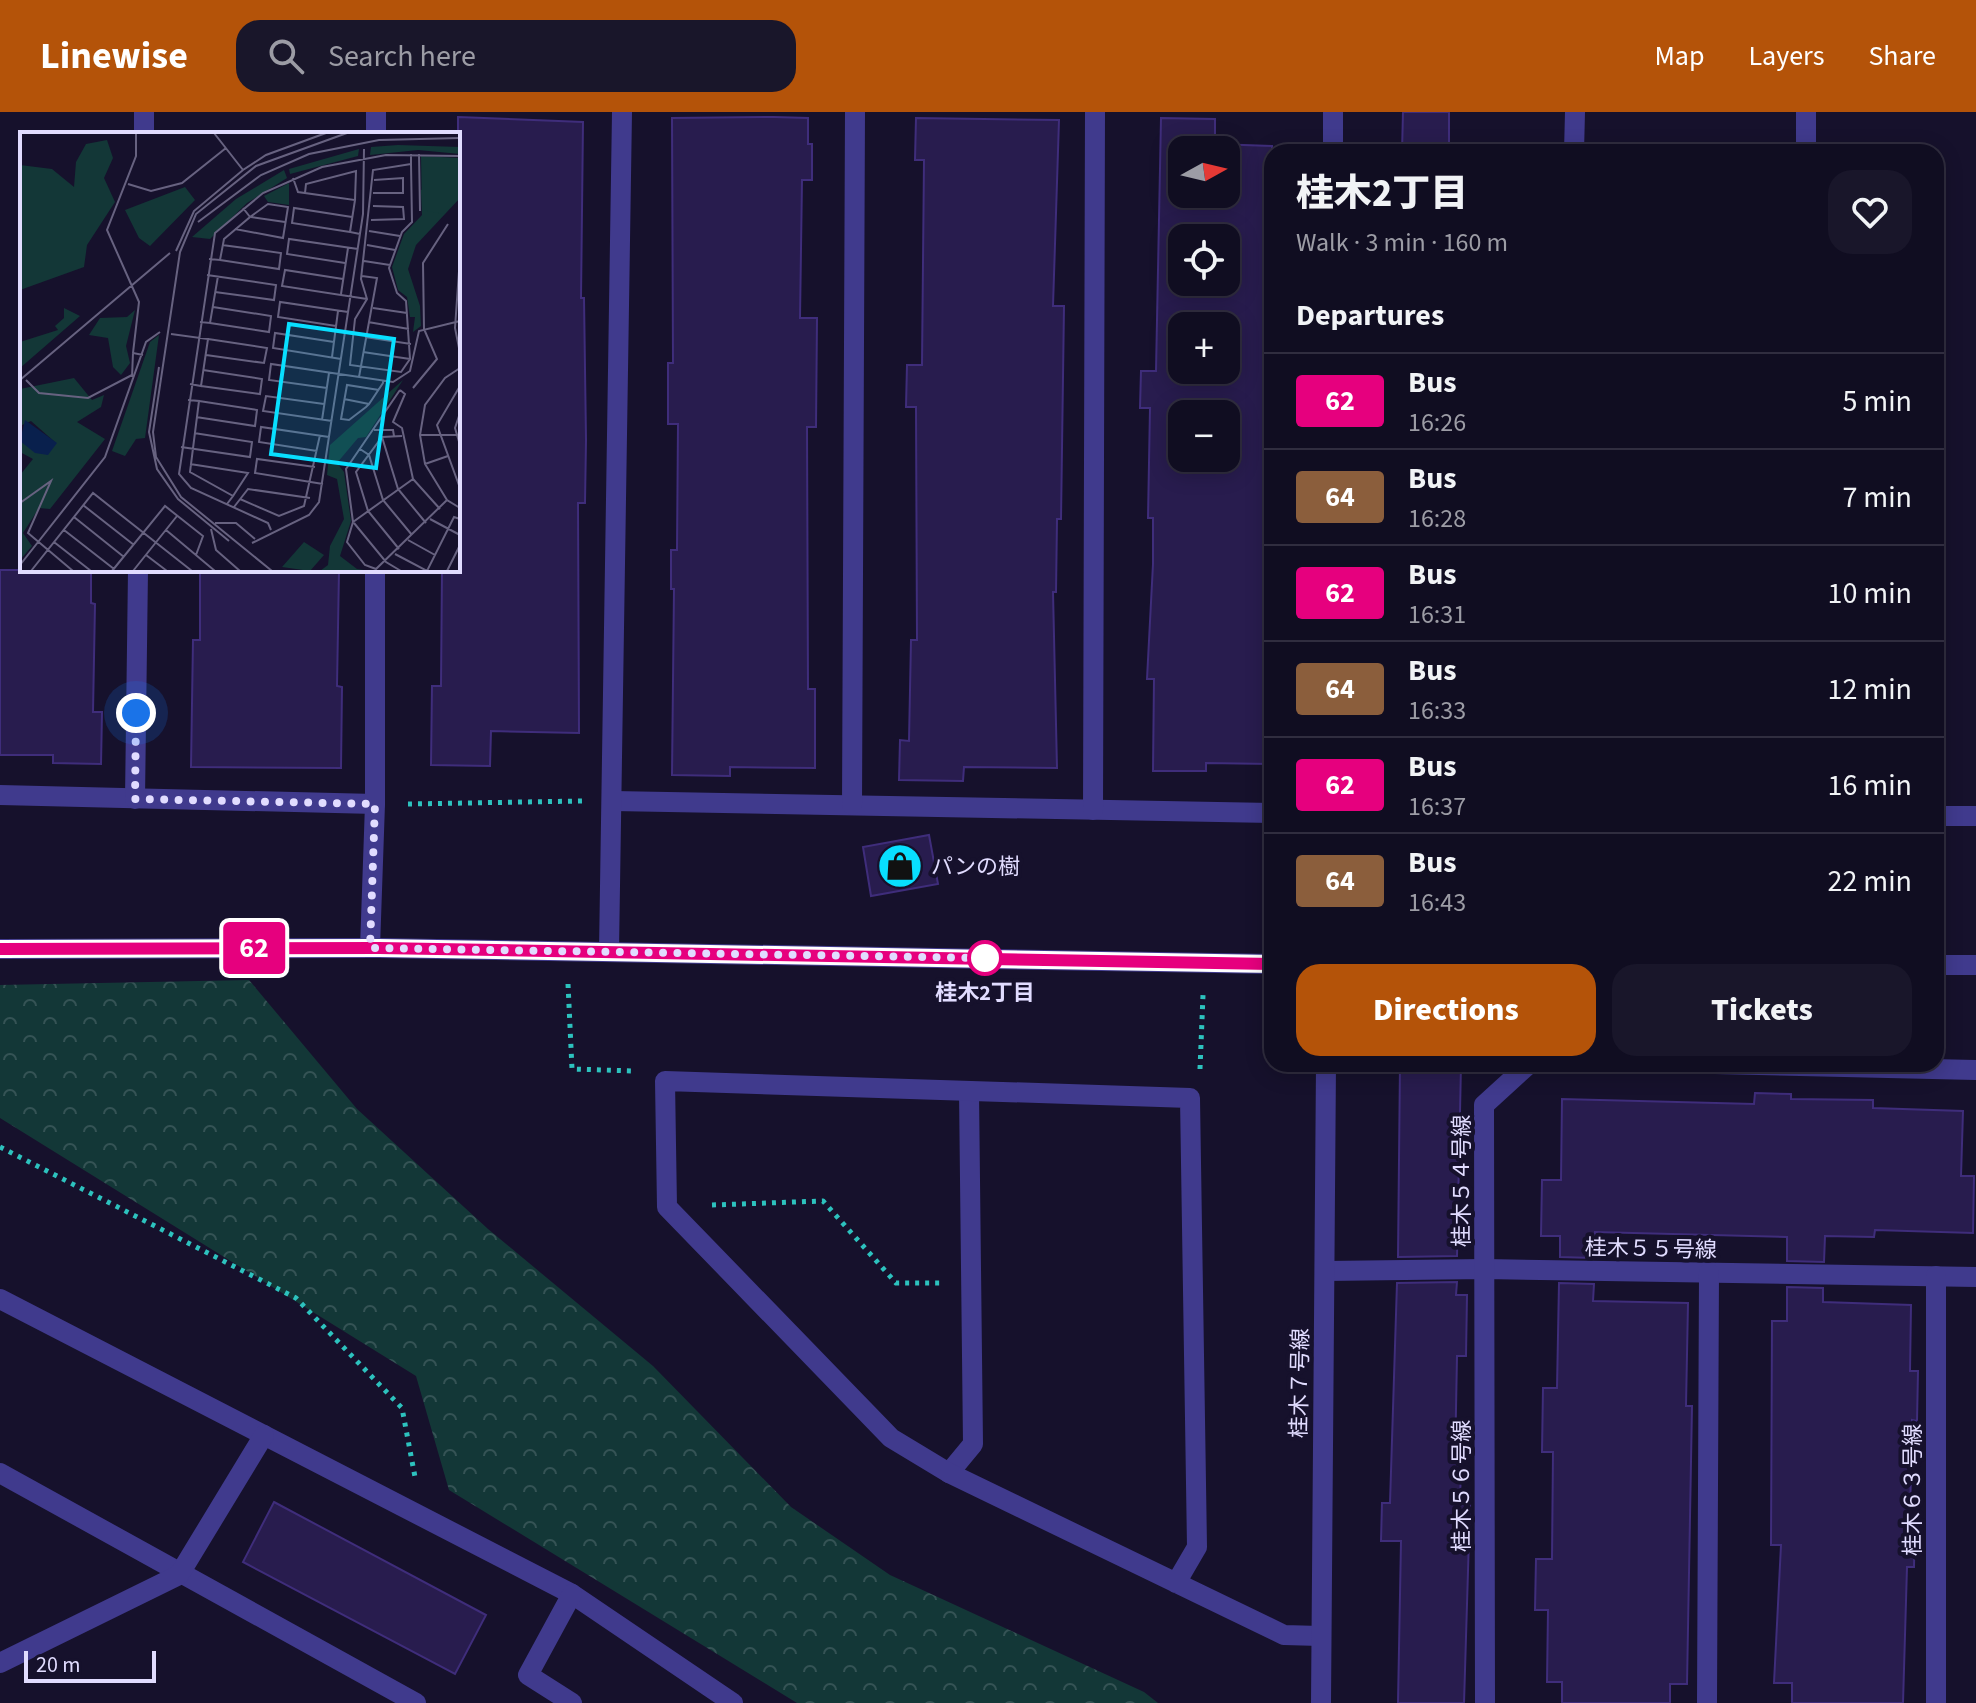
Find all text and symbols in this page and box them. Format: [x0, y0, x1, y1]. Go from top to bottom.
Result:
search box [236, 20, 796, 92]
text: Linewise [40, 29, 188, 83]
icon: search [264, 34, 308, 78]
text: Search here [328, 35, 476, 78]
text: Map [1654, 36, 1704, 76]
text: Layers [1748, 36, 1824, 76]
text: Share [1868, 36, 1936, 76]
inset map [20, 132, 460, 572]
north arrow [1168, 136, 1240, 208]
map controls [1168, 136, 1240, 472]
text: 桂木2丁目 [1296, 167, 1468, 221]
button: heart [1828, 170, 1912, 254]
button: locate [1168, 224, 1240, 296]
text: Walk · 3 min · 160 m [1296, 224, 1508, 261]
text: Departures [1296, 294, 1444, 337]
button: + [1168, 312, 1240, 384]
text: Bus [1408, 361, 1456, 404]
text: 5 min [1842, 380, 1912, 423]
text: 62 [1325, 381, 1355, 421]
button: − [1168, 400, 1240, 472]
text: 16:26 [1408, 404, 1466, 441]
text: Bus [1408, 457, 1456, 500]
text: 7 min [1842, 476, 1912, 519]
text: 64 [1325, 477, 1355, 517]
text: 16:28 [1408, 500, 1466, 537]
text: Bus [1408, 553, 1456, 596]
text: 10 min [1828, 572, 1912, 615]
text: 62 [1325, 573, 1355, 613]
text: 16:31 [1408, 596, 1466, 633]
text: Bus [1408, 649, 1456, 692]
text: 12 min [1828, 668, 1912, 711]
text: 64 [1325, 669, 1355, 709]
text: 16:33 [1408, 692, 1466, 729]
your location [116, 693, 156, 733]
text: Bus [1408, 745, 1456, 788]
text: 16 min [1828, 764, 1912, 807]
text: 62 [1325, 765, 1355, 805]
text: 16:37 [1408, 788, 1466, 825]
text: Bus [1408, 841, 1456, 884]
shop icon: パンの樹 [876, 842, 924, 890]
place label: パンの樹 [931, 851, 1020, 883]
text: 22 min [1828, 860, 1912, 903]
text: 64 [1325, 861, 1355, 901]
text: 16:43 [1408, 884, 1466, 921]
line badge: 62 [218, 922, 290, 974]
text: 62 [239, 928, 269, 968]
marker: 桂木2丁目 [968, 941, 1002, 975]
button: Directions [1296, 964, 1596, 1056]
button: Tickets [1612, 964, 1912, 1056]
place label: 桂木2丁目 [935, 977, 1035, 1009]
street label: 桂木５４号線 [1446, 1115, 1478, 1247]
street label: 桂木５５号線 [1585, 1232, 1717, 1266]
street label: 桂木７号線 [1283, 1328, 1317, 1438]
street label: 桂木５６号線 [1446, 1420, 1478, 1552]
street label: 桂木６３号線 [1897, 1424, 1929, 1556]
scale bar [24, 1647, 156, 1683]
text: 20 m [36, 1649, 81, 1681]

